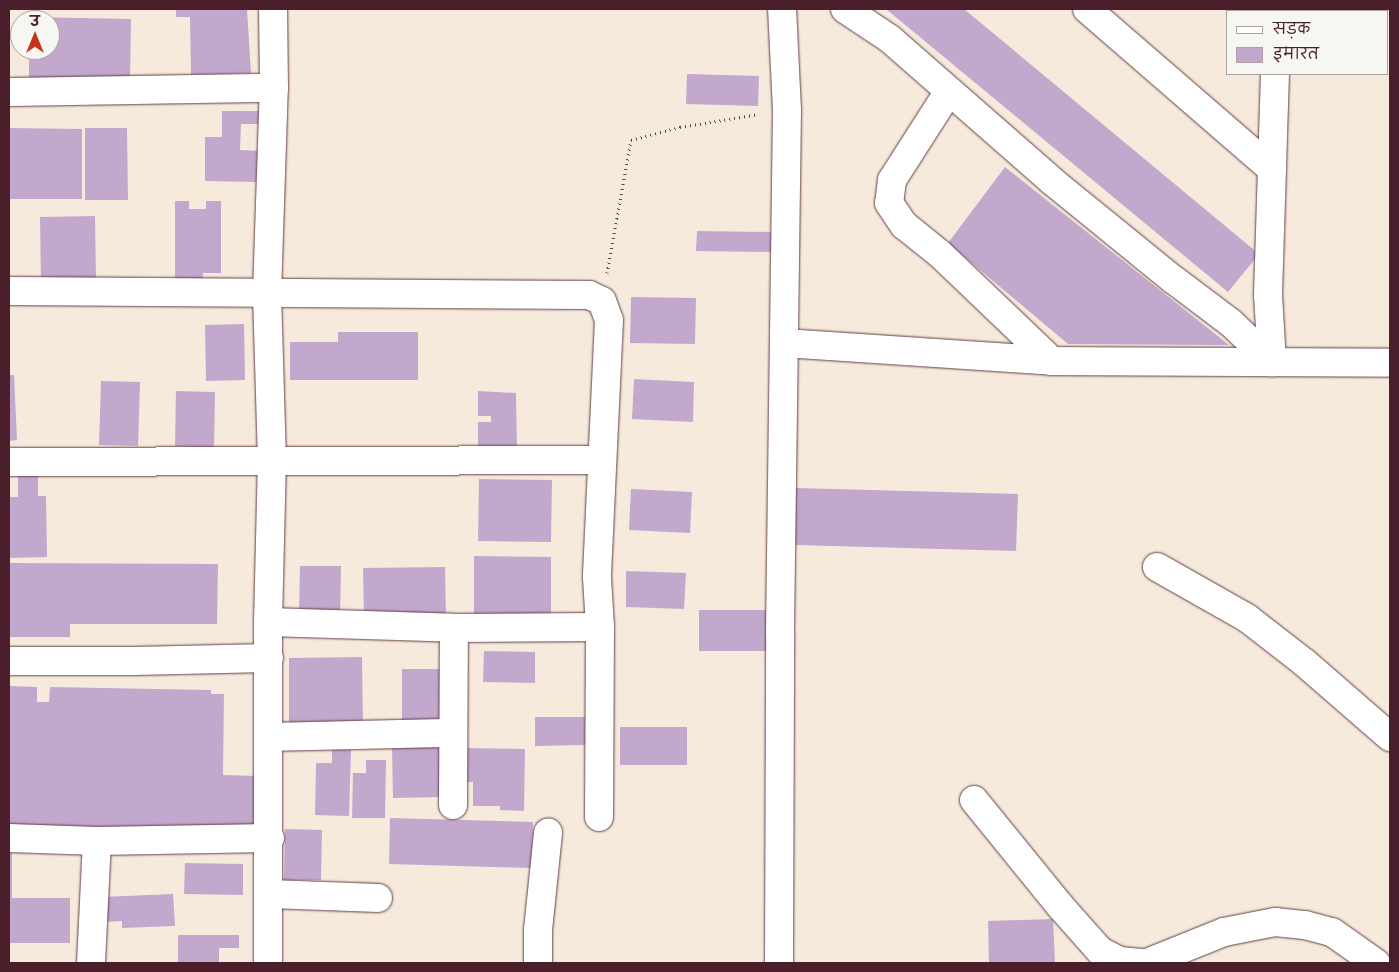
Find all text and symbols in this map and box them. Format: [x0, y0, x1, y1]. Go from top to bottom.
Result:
north arrow [10, 10, 60, 60]
legend [1226, 10, 1389, 75]
text: उ [30, 12, 40, 30]
text: सड़क [1273, 19, 1310, 38]
text: इमारत [1273, 44, 1319, 63]

